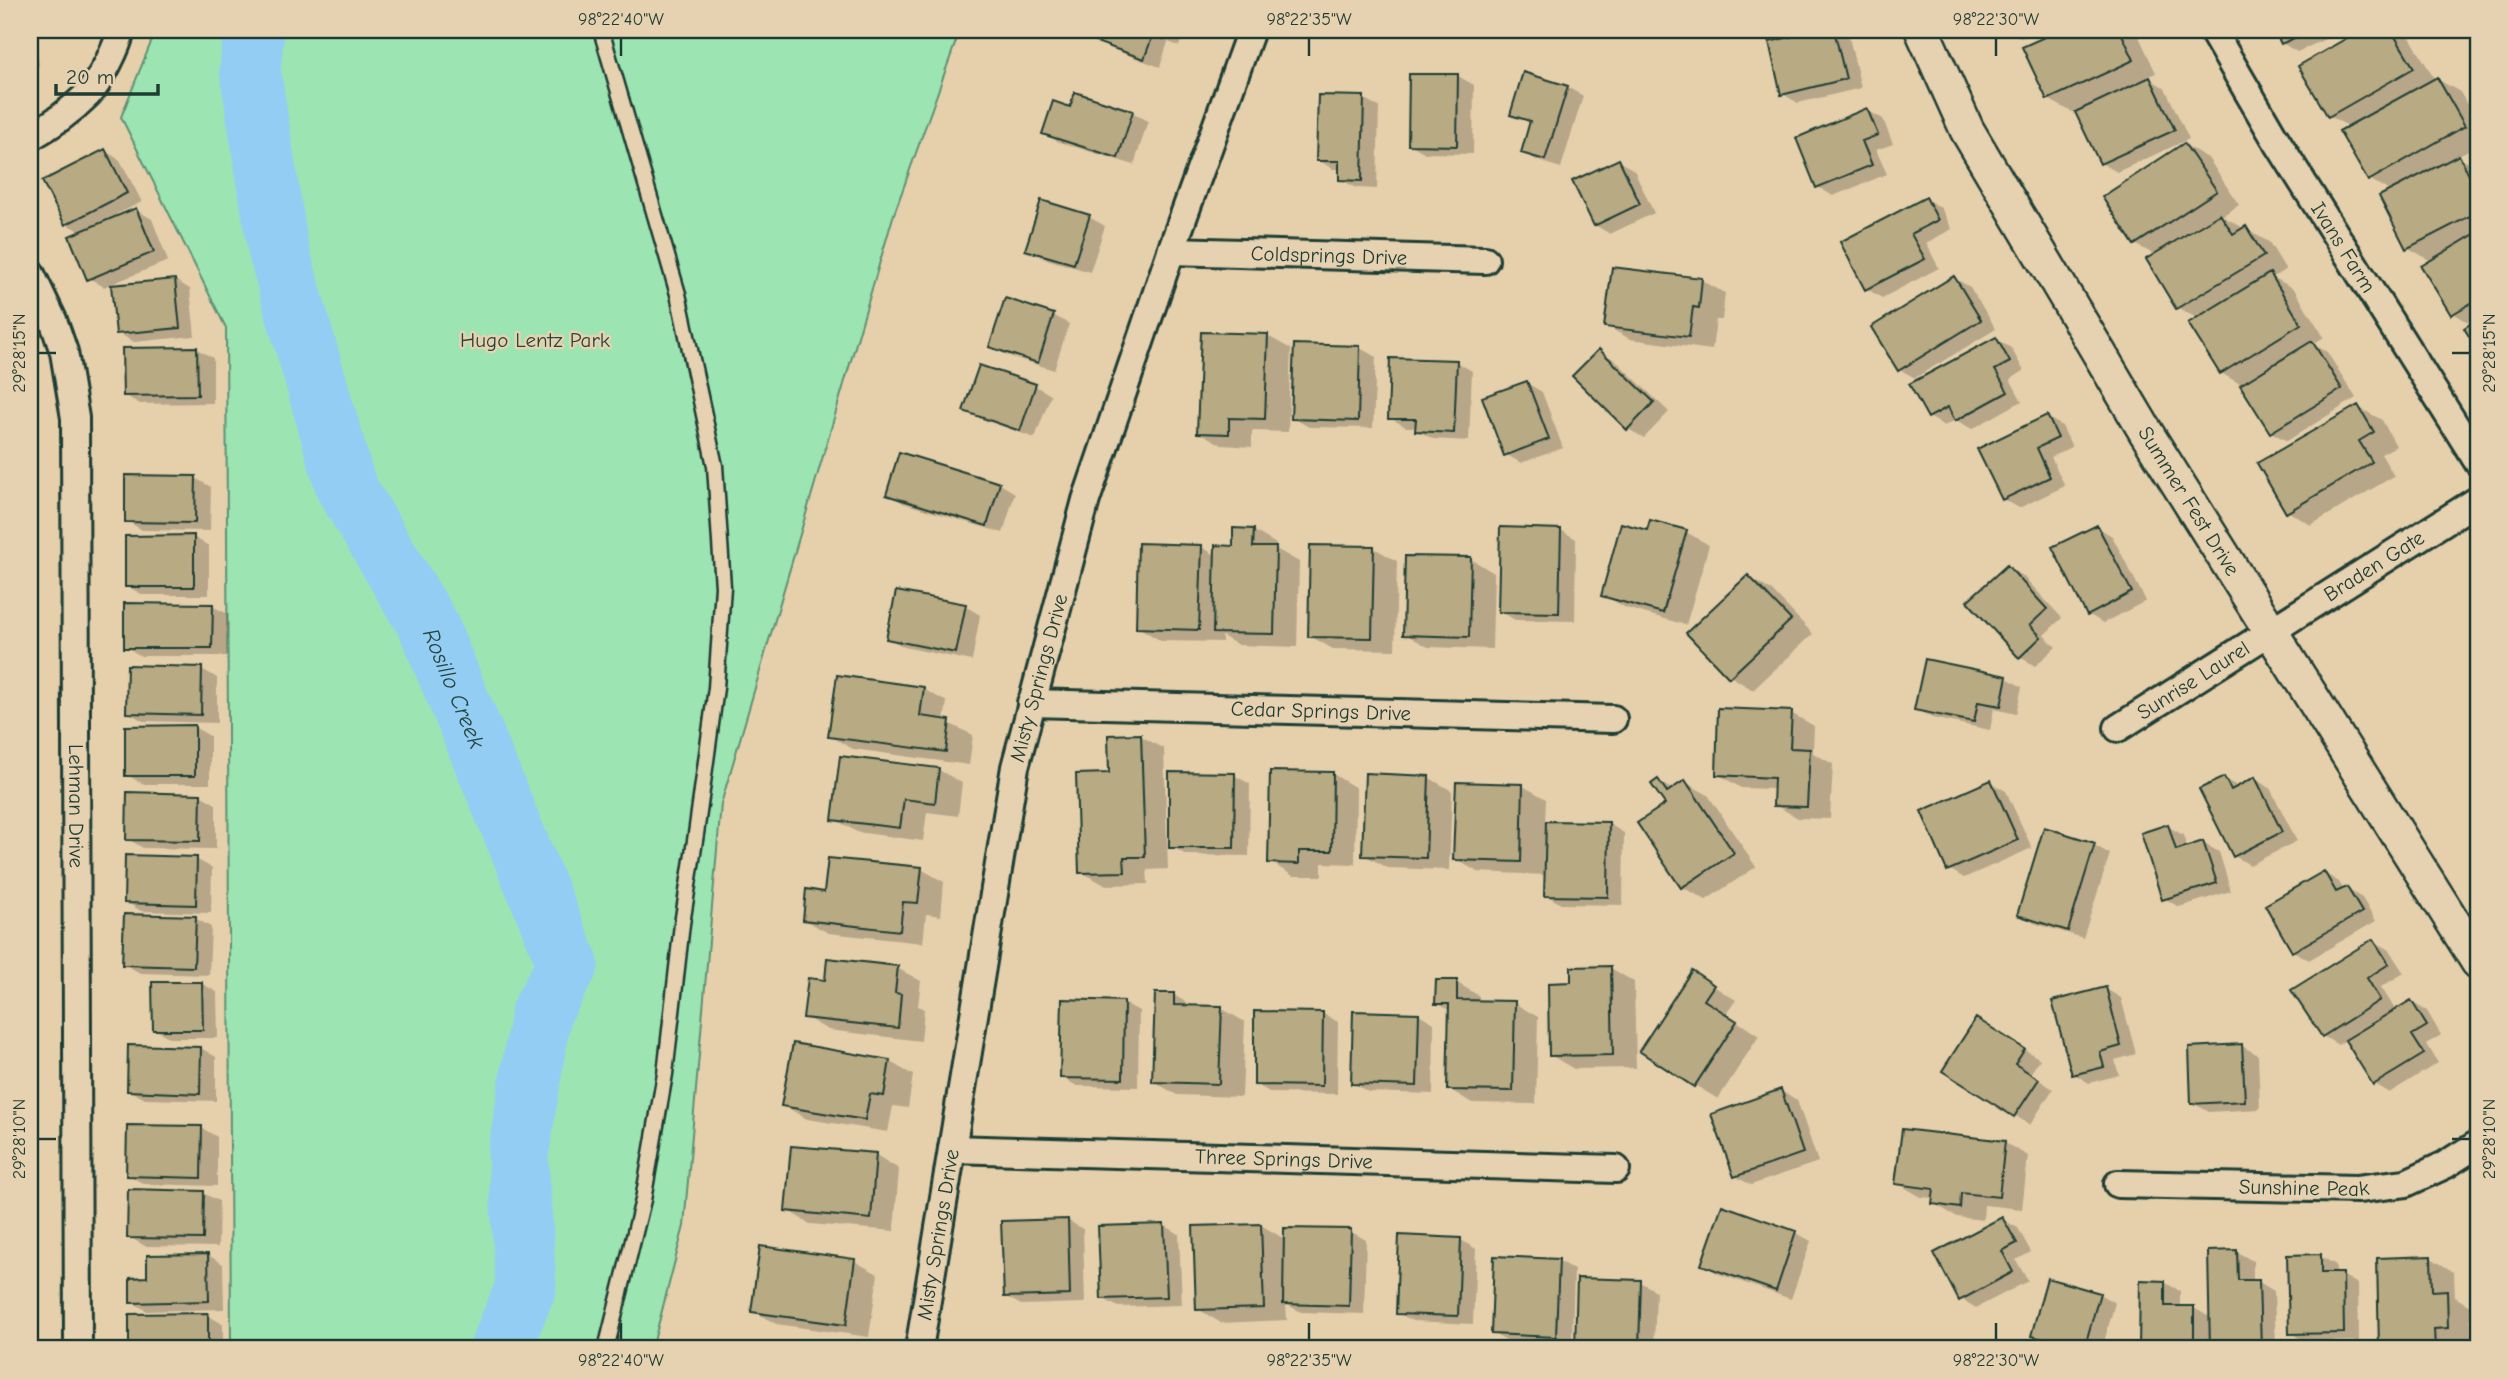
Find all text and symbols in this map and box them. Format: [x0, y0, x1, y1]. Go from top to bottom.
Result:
text: 98°22'40"W [578, 9, 664, 30]
text: 98°22'35"W [1266, 9, 1352, 30]
text: 98°22'30"W [1953, 9, 2040, 30]
scale bar [56, 52, 158, 96]
text: 20 m [66, 65, 114, 89]
street label: Ivans Farm [2306, 198, 2381, 297]
street label: Coldsprings Drive [1250, 241, 1408, 270]
text: 29°28'15"N [9, 313, 30, 393]
text: 29°28'15"N [2479, 313, 2500, 393]
park label: Hugo Lentz Park [460, 328, 610, 352]
street label: Summer Fest Drive [2133, 422, 2245, 580]
street label: Braden Gate [2319, 525, 2429, 607]
street label: Misty Springs Drive [1005, 591, 1073, 765]
water label: Rosillo Creek [417, 624, 491, 753]
street label: Sunrise Laurel [2133, 636, 2254, 725]
street label: Cedar Springs Drive [1230, 696, 1411, 725]
street label: Lehman Drive [64, 744, 88, 868]
text: 29°28'10"N [9, 1099, 30, 1179]
text: 29°28'10"N [2479, 1099, 2500, 1179]
street label: Three Springs Drive [1195, 1144, 1373, 1174]
street label: Misty Springs Drive [912, 1147, 964, 1322]
street label: Sunshine Peak [2239, 1175, 2371, 1201]
text: 98°22'40"W [578, 1350, 664, 1371]
text: 98°22'35"W [1266, 1350, 1352, 1371]
text: 98°22'30"W [1953, 1350, 2040, 1371]

